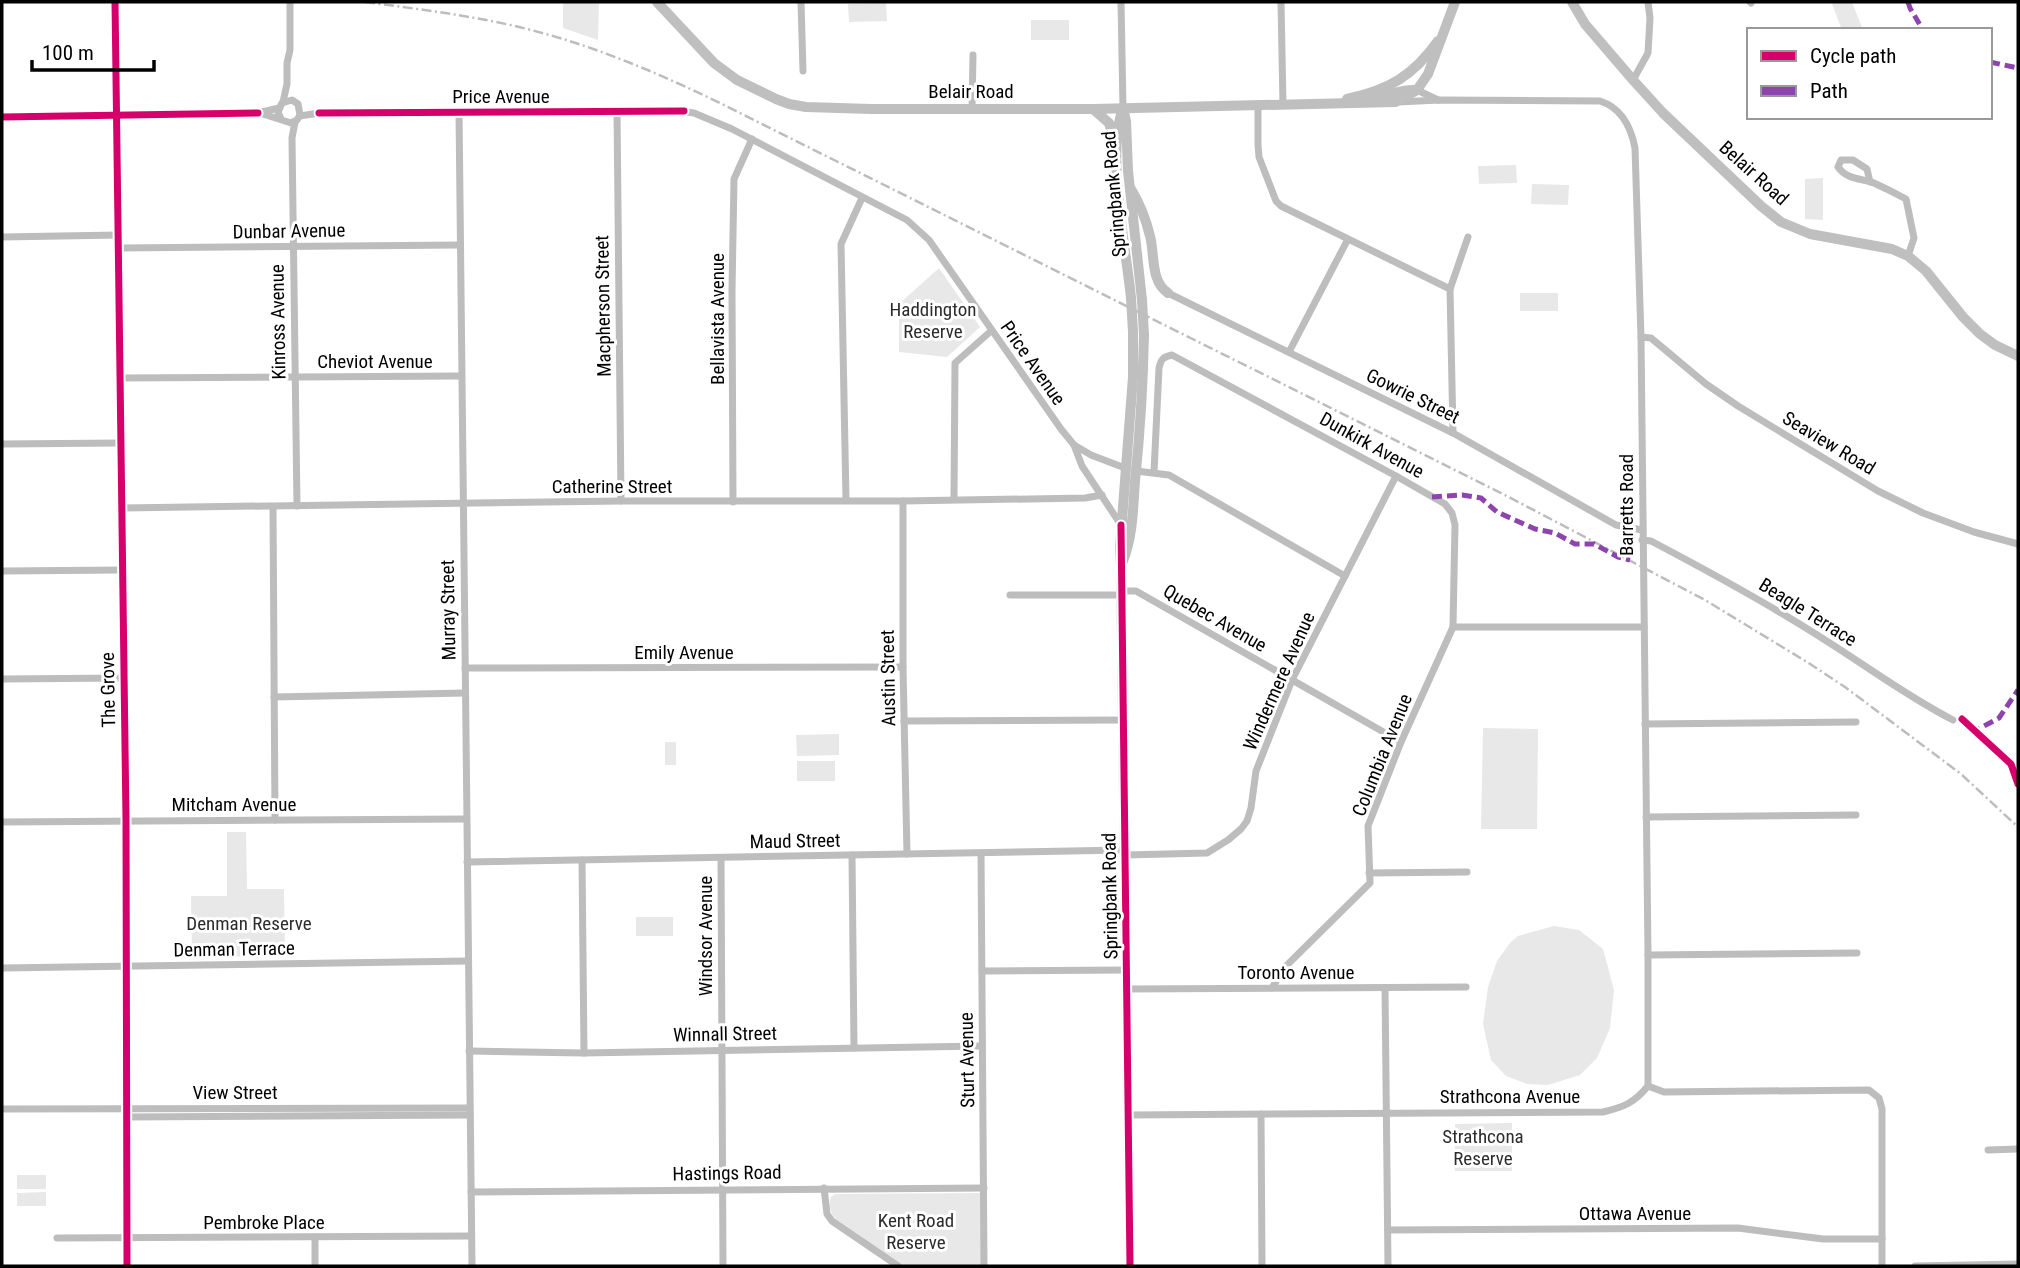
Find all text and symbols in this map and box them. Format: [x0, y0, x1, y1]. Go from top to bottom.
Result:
scale bar [32, 28, 154, 72]
legend [1747, 28, 1992, 119]
text: 100 m [42, 41, 94, 65]
text: Cycle path [1810, 44, 1896, 68]
text: Path [1810, 79, 1848, 103]
street label: Belair Road [928, 80, 1014, 103]
street label: Price Avenue [452, 85, 550, 108]
street label: Springbank Road [1097, 130, 1131, 258]
street label: Belair Road [1715, 136, 1793, 210]
street label: Dunbar Avenue [233, 219, 346, 243]
street label: Macpherson Street [590, 235, 616, 377]
street label: Bellavista Avenue [706, 253, 729, 385]
street label: Kinross Avenue [265, 264, 291, 380]
park label: Haddington Reserve [890, 298, 976, 343]
street label: Price Avenue [996, 317, 1070, 410]
street label: Cheviot Avenue [317, 350, 433, 373]
street label: Gowrie Street [1363, 364, 1463, 428]
street label: Seaview Road [1779, 406, 1879, 480]
street label: Dunkirk Avenue [1316, 407, 1428, 483]
street label: Barretts Road [1615, 454, 1638, 556]
street label: Catherine Street [552, 475, 672, 498]
street label: Murray Street [436, 560, 460, 660]
street label: Beagle Terrace [1755, 573, 1861, 651]
street label: Quebec Avenue [1159, 579, 1271, 657]
street label: Windermere Avenue [1238, 608, 1320, 754]
street label: Austin Street [876, 629, 900, 727]
street label: Emily Avenue [634, 641, 734, 664]
street label: The Grove [96, 652, 120, 728]
street label: Columbia Avenue [1347, 690, 1417, 820]
street label: Mitcham Avenue [172, 793, 296, 816]
street label: Maud Street [749, 829, 841, 853]
street label: Springbank Road [1097, 832, 1123, 960]
street label: Windsor Avenue [694, 876, 717, 996]
park label: Denman Reserve [186, 912, 312, 935]
street label: Denman Terrace [173, 936, 295, 962]
street label: Toronto Avenue [1238, 961, 1355, 984]
street label: Sturt Avenue [955, 1012, 979, 1108]
street label: Winnall Street [673, 1022, 777, 1046]
street label: View Street [192, 1081, 278, 1104]
street label: Strathcona Avenue [1440, 1085, 1580, 1108]
park label: Strathcona Reserve [1442, 1125, 1524, 1170]
street label: Hastings Road [672, 1161, 782, 1185]
street label: Ottawa Avenue [1579, 1202, 1691, 1225]
park label: Kent Road Reserve [878, 1209, 954, 1254]
street label: Pembroke Place [203, 1211, 325, 1234]

